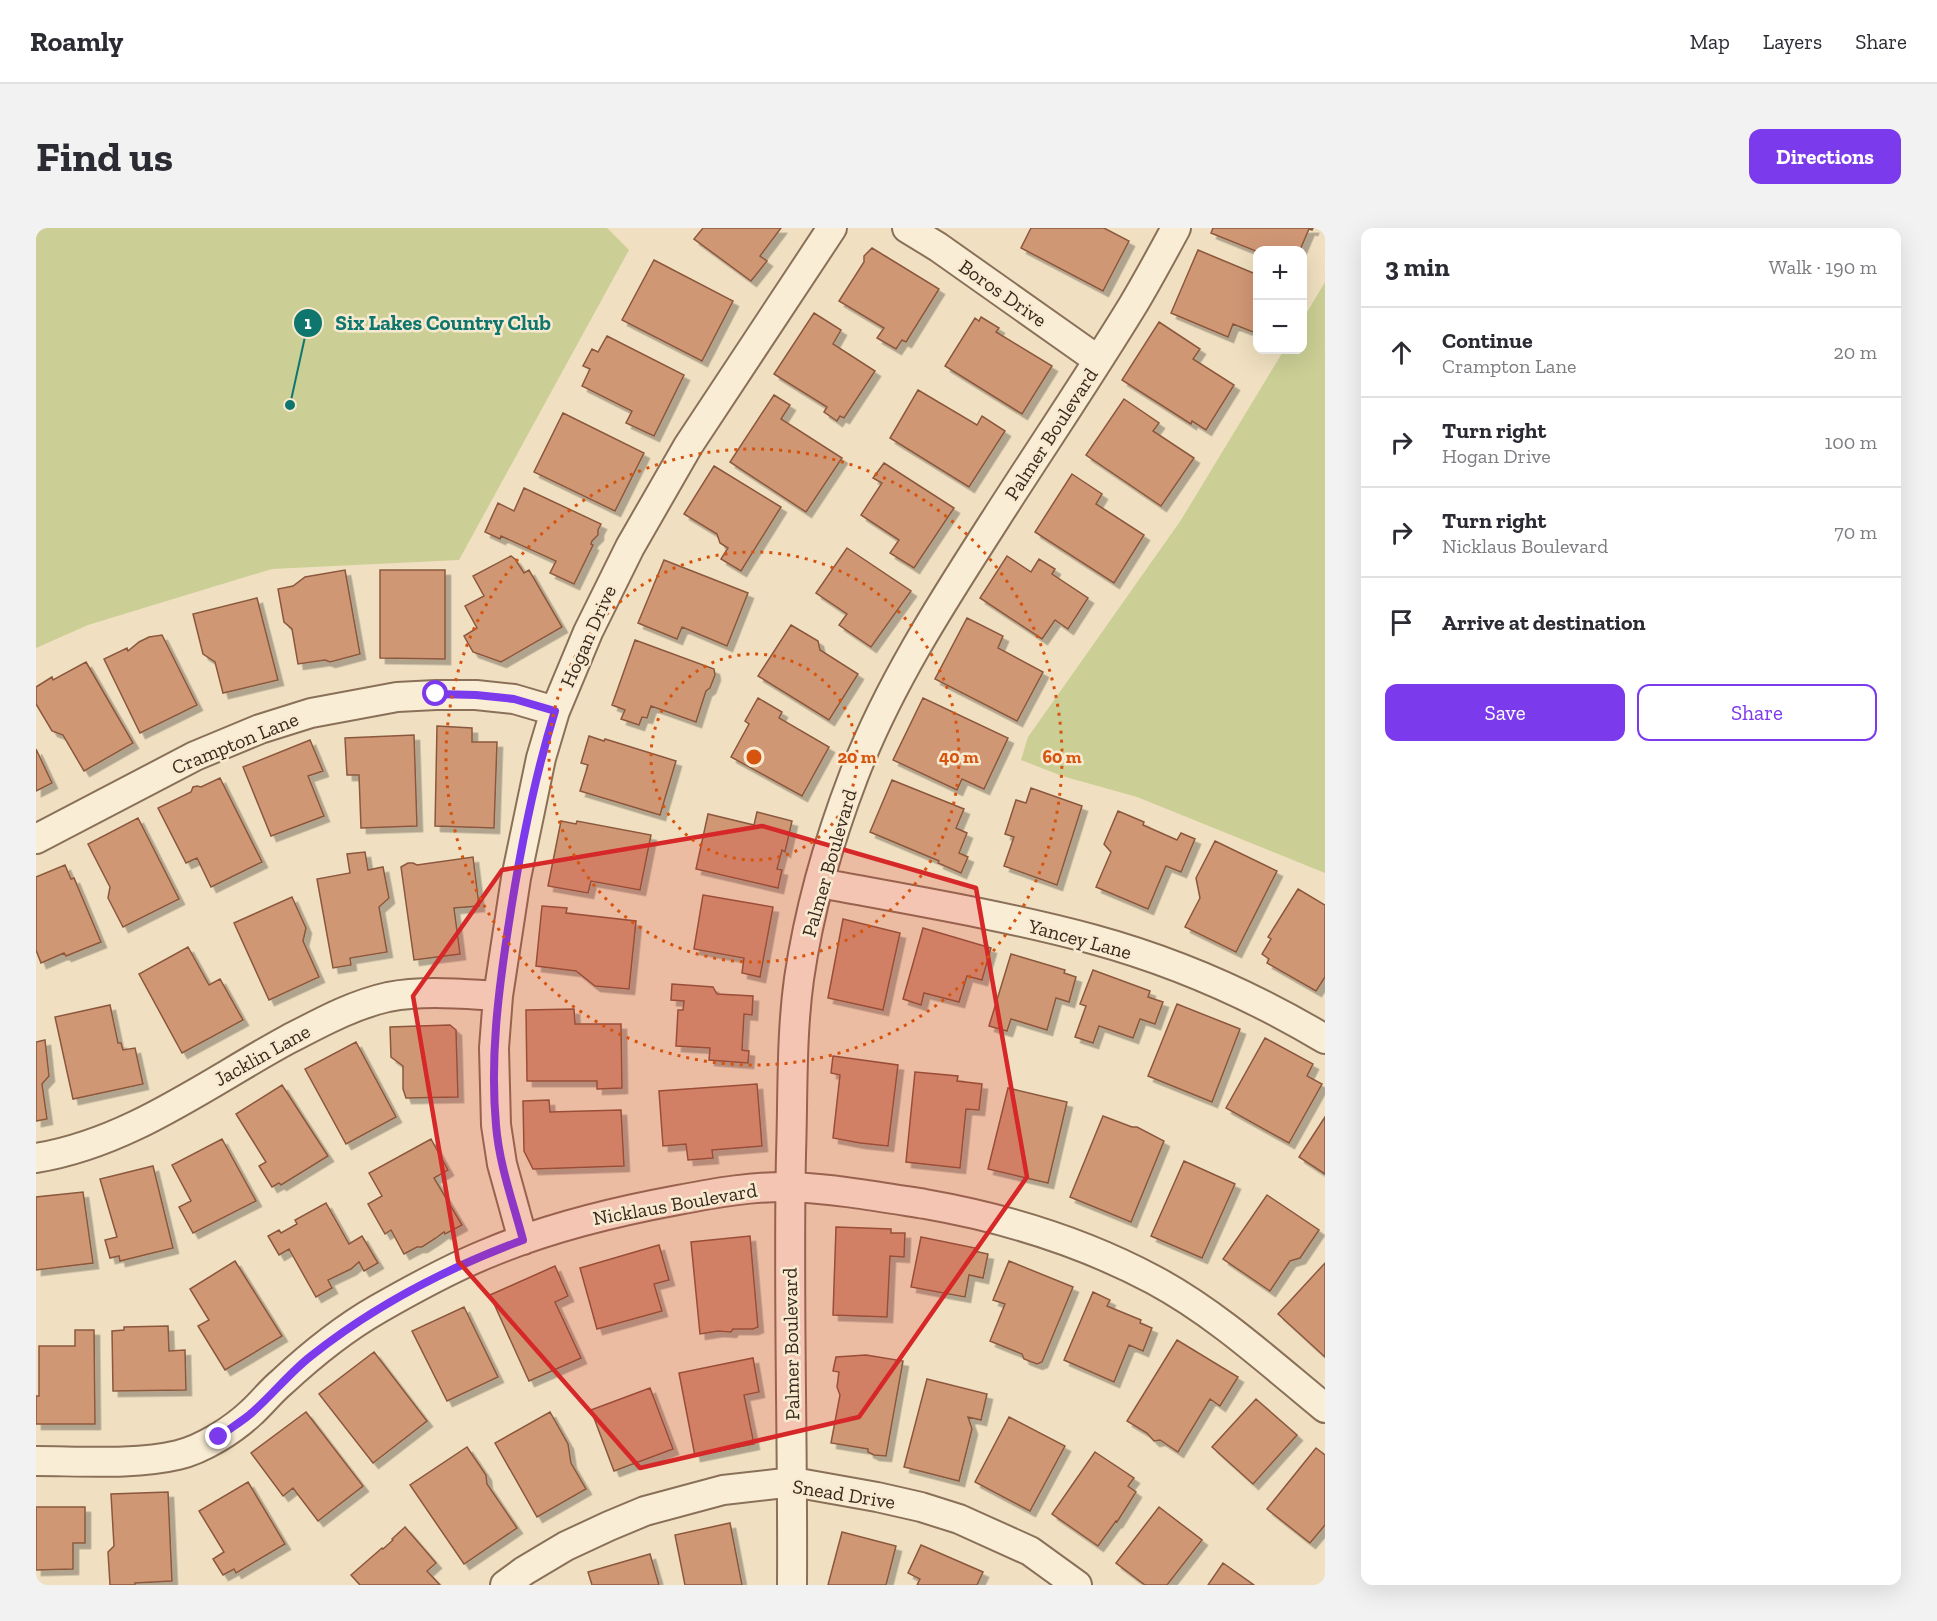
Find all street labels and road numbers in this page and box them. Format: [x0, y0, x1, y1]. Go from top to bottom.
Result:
street label: Boros Drive [955, 254, 1051, 332]
street label: Palmer Boulevard [999, 363, 1103, 505]
street label: Hogan Drive [555, 582, 621, 690]
street label: Crampton Lane [168, 707, 302, 779]
street label: Palmer Boulevard [796, 786, 862, 940]
street label: Yancey Lane [1025, 913, 1134, 964]
street label: Jacklin Lane [210, 1019, 314, 1091]
street label: Nicklaus Boulevard [591, 1178, 759, 1230]
street label: Palmer Boulevard [778, 1267, 804, 1421]
street label: Snead Drive [791, 1474, 897, 1514]

